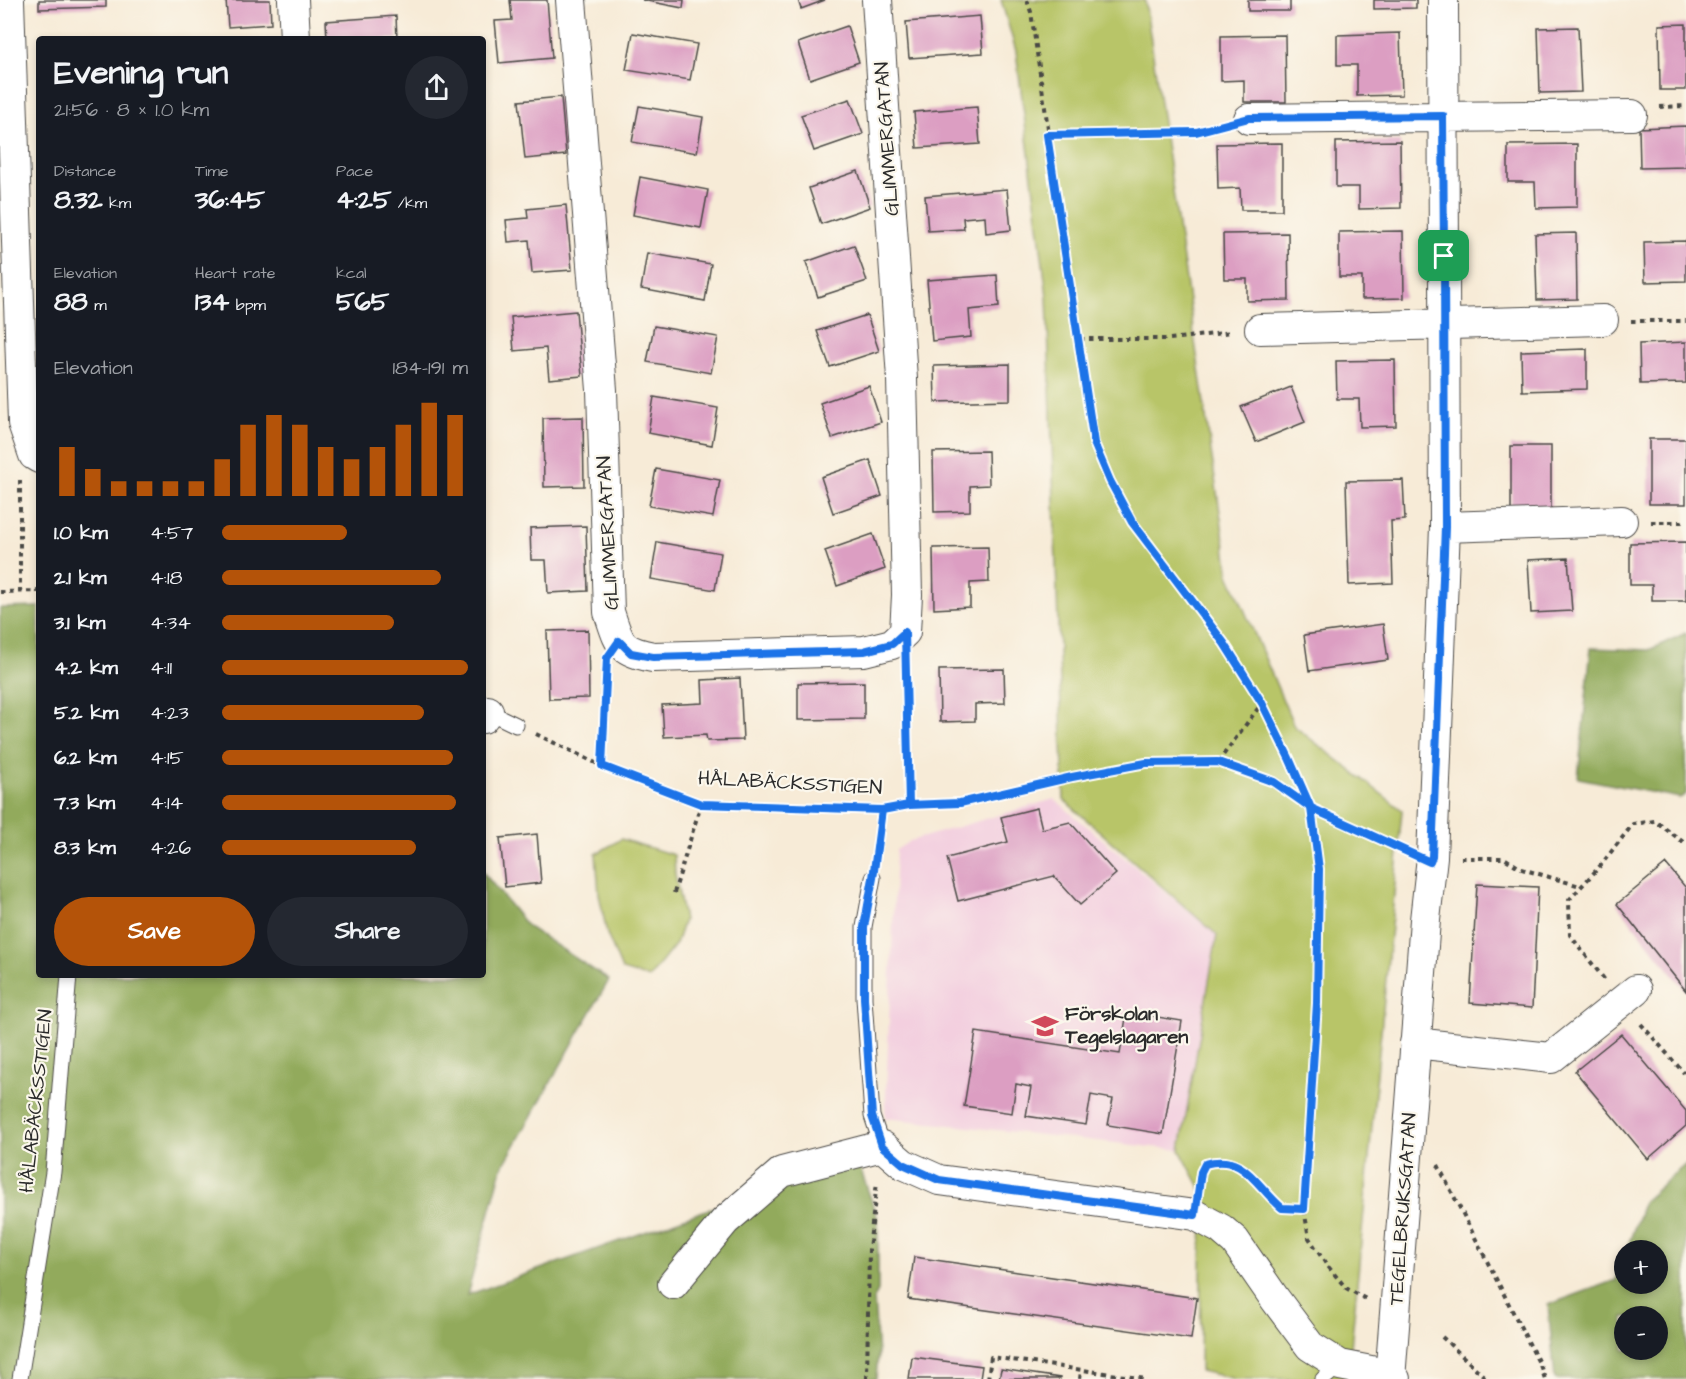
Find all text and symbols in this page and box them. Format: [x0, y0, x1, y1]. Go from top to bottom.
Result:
text: Evening run [54, 50, 228, 96]
button: share [405, 56, 468, 119]
street label: GLIMMERGATAN [868, 61, 906, 217]
text: 21:56 · 8 × 1.0 km [54, 96, 209, 124]
text: Distance [54, 160, 116, 182]
text: Time [195, 160, 229, 182]
text: Pace [336, 160, 373, 182]
text: 8.32 [54, 182, 103, 218]
text: 36:45 [195, 182, 265, 218]
text: 4:25 [336, 182, 391, 218]
text: km [103, 192, 131, 214]
text: /km [391, 192, 427, 214]
pin [1418, 230, 1469, 281]
icon: arrive [1427, 239, 1460, 272]
text: Elevation [54, 262, 117, 284]
text: Heart rate [195, 262, 275, 284]
text: kcal [336, 262, 367, 284]
text: 88 [54, 284, 88, 320]
text: 134 [195, 284, 229, 320]
text: 565 [336, 284, 389, 320]
text: m [88, 294, 107, 316]
text: bpm [229, 294, 266, 316]
text: Elevation [54, 354, 133, 382]
text: 184–191 m [393, 354, 468, 382]
street label: GLIMMERGATAN [590, 455, 626, 611]
text: 1.0 km [54, 519, 108, 547]
text: 4:57 [150, 519, 193, 547]
text: 2.1 km [54, 564, 107, 592]
text: 4:18 [150, 564, 182, 592]
text: 3.1 km [54, 609, 105, 637]
text: 4:34 [150, 609, 191, 637]
text: 4.2 km [54, 654, 118, 682]
text: 4:11 [150, 654, 172, 682]
text: 5.2 km [54, 699, 118, 727]
text: 4:23 [150, 699, 189, 727]
text: 6.2 km [54, 744, 117, 772]
text: 4:15 [150, 744, 184, 772]
street label: HÅLABÄCKSSTIGEN [697, 764, 883, 802]
text: 7.3 km [54, 789, 115, 817]
text: 4:14 [150, 789, 183, 817]
text: 8.3 km [54, 834, 116, 862]
text: 4:26 [150, 834, 191, 862]
button: Save [54, 897, 255, 966]
button: Share [267, 897, 468, 966]
place label: Förskolan Tegelslagaren [1064, 1000, 1188, 1052]
street label: HÅLABÄCKSSTIGEN [12, 1008, 60, 1194]
school or university icon: Förskolan Tegelslagaren [1030, 1011, 1060, 1041]
street label: TEGELBRUKSGATAN [1382, 1112, 1424, 1306]
map controls [1614, 1240, 1668, 1360]
button: + [1614, 1240, 1668, 1294]
button: − [1614, 1306, 1668, 1360]

